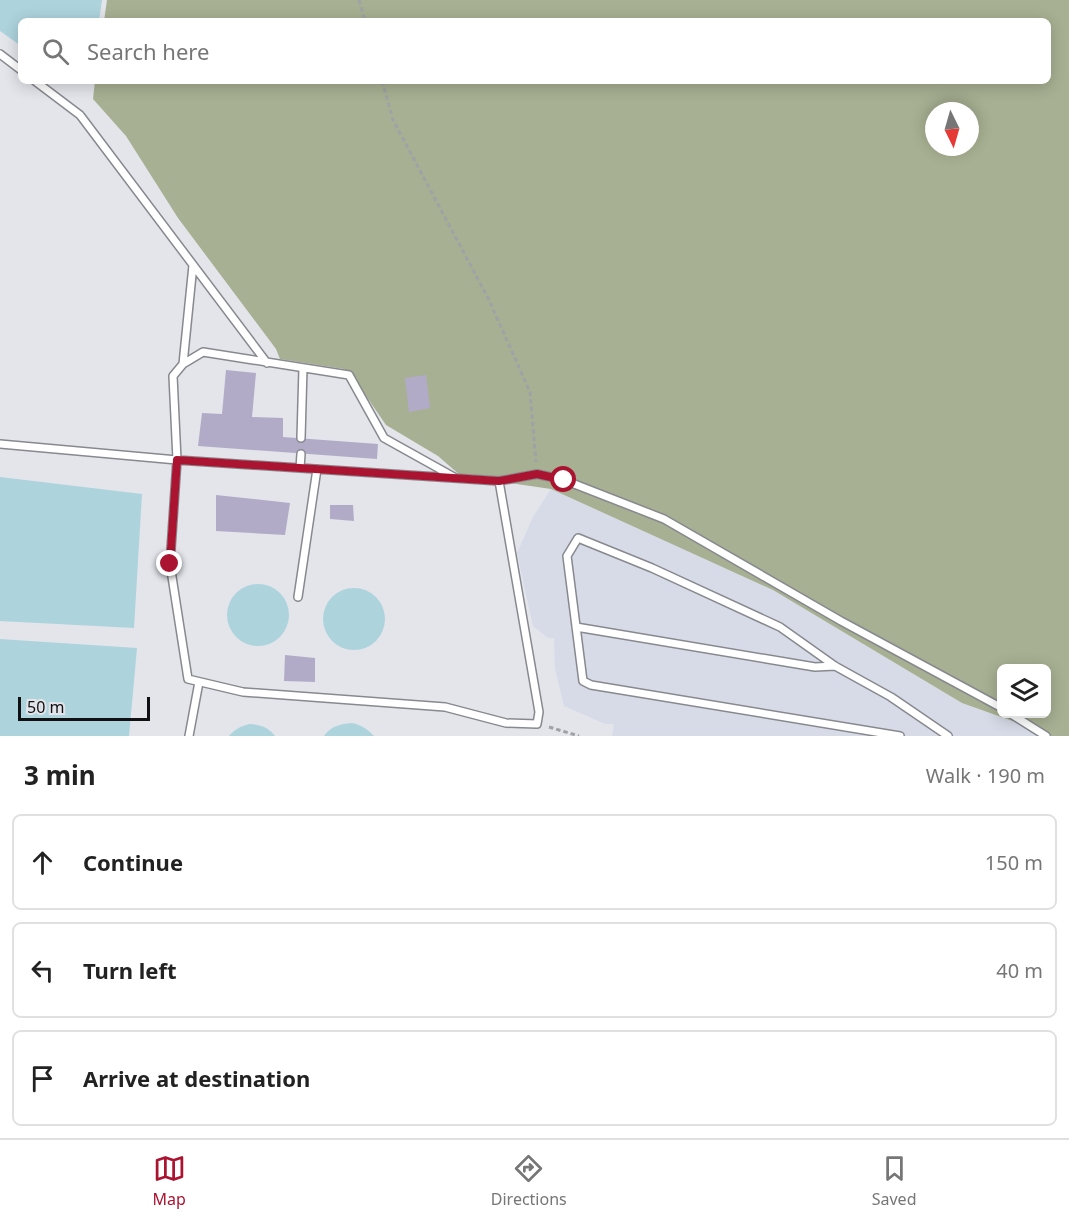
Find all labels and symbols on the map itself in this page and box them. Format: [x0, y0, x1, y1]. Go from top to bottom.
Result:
north arrow [925, 102, 979, 156]
route start [550, 466, 576, 492]
route end [156, 550, 182, 576]
scale bar [18, 694, 150, 722]

